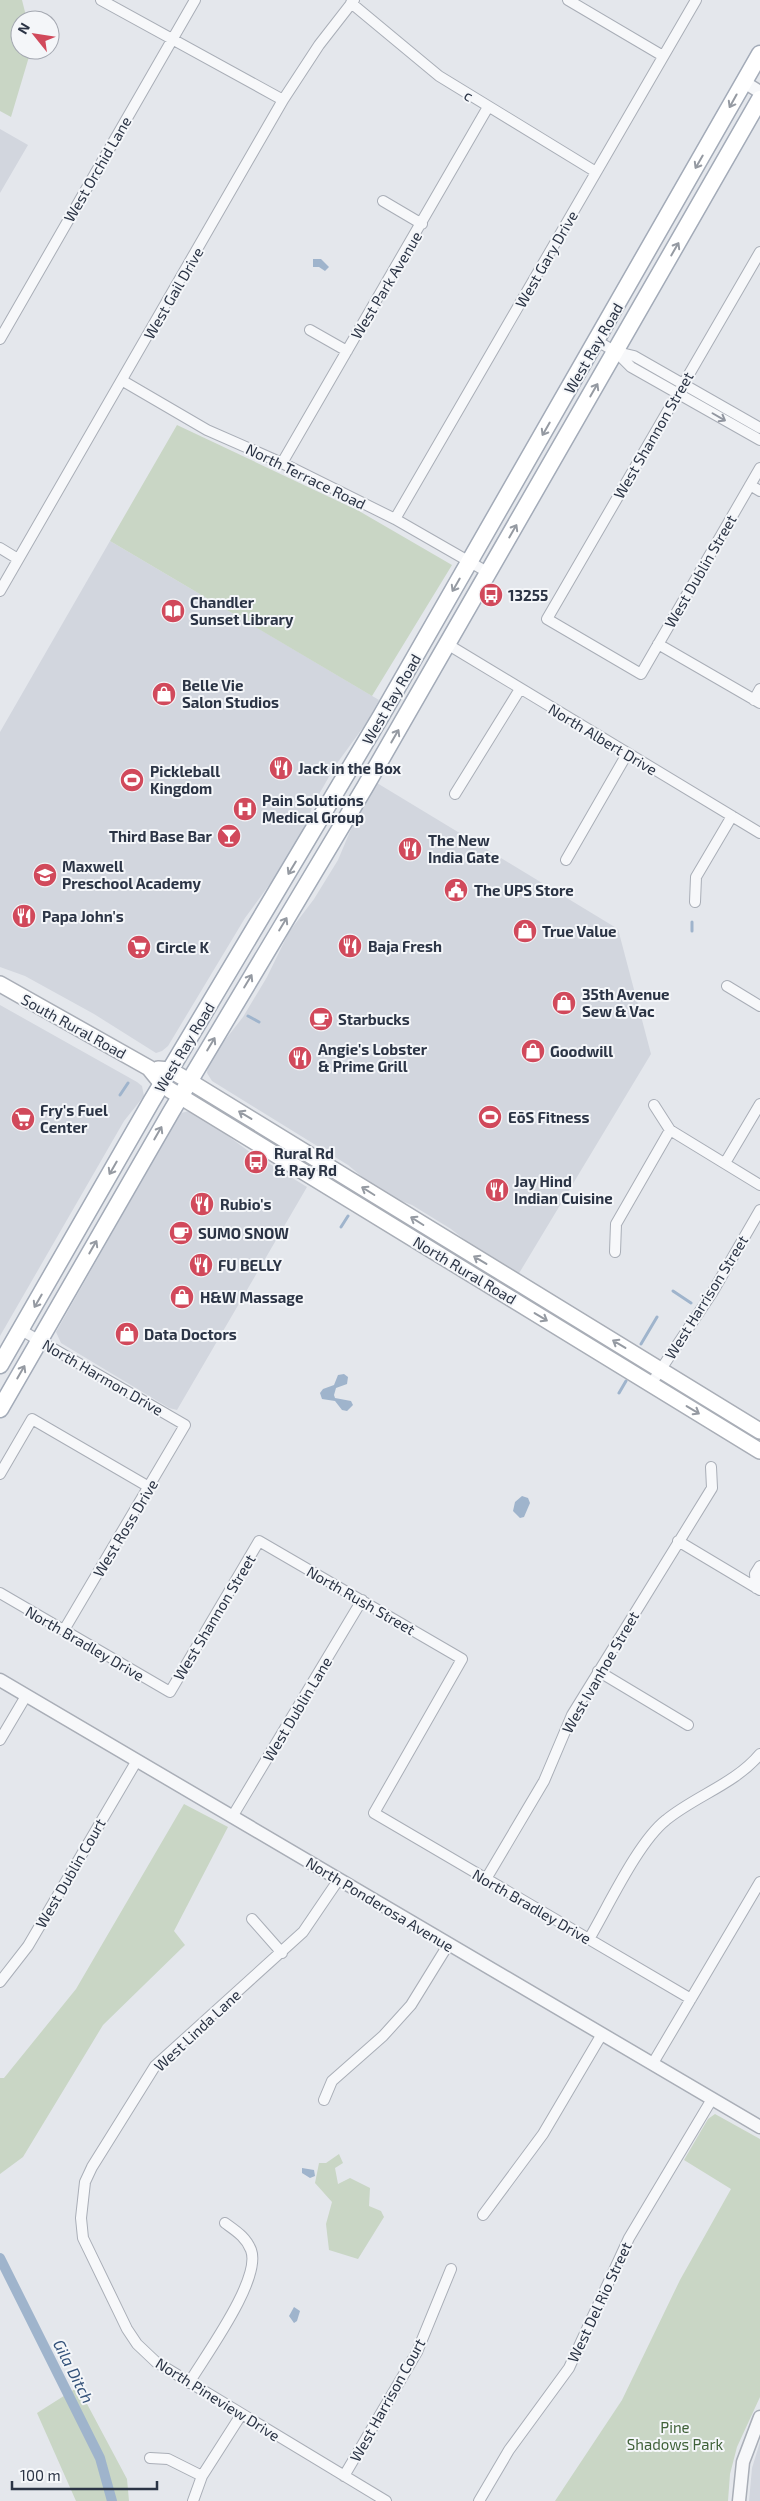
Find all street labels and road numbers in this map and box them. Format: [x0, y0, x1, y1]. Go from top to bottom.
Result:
street label: c [461, 85, 477, 105]
street label: West Orchid Lane [59, 113, 135, 225]
street label: West Gary Drive [511, 207, 581, 311]
street label: West Park Avenue [347, 228, 425, 342]
street label: West Gail Drive [139, 244, 207, 342]
street label: West Ray Road [560, 299, 626, 397]
street label: West Shannon Street [609, 368, 697, 502]
street label: North Terrace Road [243, 439, 369, 513]
street label: West Dublin Street [660, 511, 740, 631]
street label: West Ray Road [358, 650, 424, 748]
street label: North Albert Drive [545, 699, 661, 779]
street label: South Rural Road [18, 990, 130, 1062]
street label: West Ray Road [150, 999, 218, 1095]
street label: North Rural Road [410, 1232, 520, 1308]
street label: West Harrison Street [661, 1232, 752, 1362]
street label: North Harmon Drive [39, 1335, 167, 1419]
street label: West Ross Drive [89, 1476, 161, 1580]
street label: West Shannon Street [169, 1551, 259, 1683]
street label: North Rush Street [304, 1562, 419, 1638]
street label: North Bradley Drive [22, 1602, 148, 1684]
street label: West Ivanhoe Street [558, 1608, 642, 1736]
street label: West Dublin Lane [259, 1653, 335, 1765]
street label: West Dublin Court [31, 1815, 109, 1931]
street label: North Ponderosa Avenue [303, 1853, 457, 1955]
street label: North Bradley Drive [469, 1865, 595, 1947]
street label: West Linda Lane [150, 1985, 244, 2075]
street label: West Del Rio Street [563, 2239, 635, 2365]
street label: West Harrison Court [346, 2335, 429, 2465]
street label: North Pineview Drive [153, 2353, 283, 2445]

